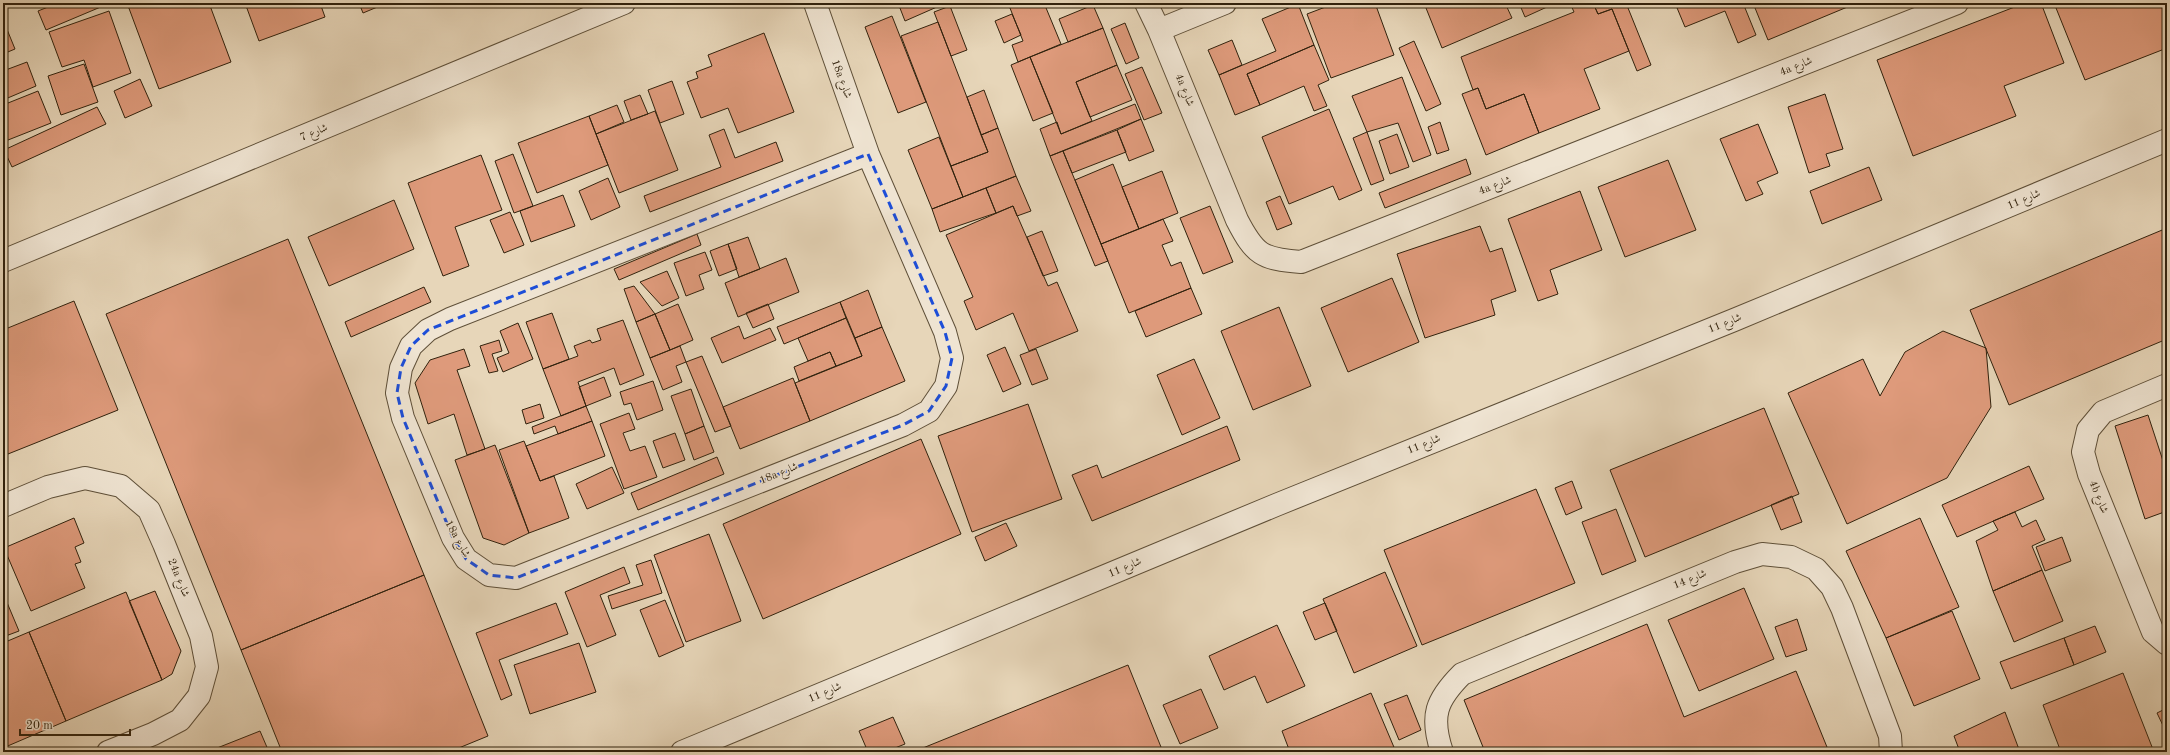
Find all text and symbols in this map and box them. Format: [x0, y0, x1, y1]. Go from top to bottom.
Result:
street label: 4a شارع [1778, 56, 1815, 81]
street label: 18a شارع [826, 58, 853, 101]
street label: 4a شارع [1170, 72, 1195, 109]
street label: شارع 7 [299, 122, 330, 146]
street label: 4a شارع [1477, 175, 1514, 200]
street label: شارع 11 [2006, 188, 2043, 215]
street label: شارع 11 [1707, 312, 1744, 338]
street label: شارع 11 [1406, 433, 1443, 459]
street label: 18a شارع [758, 461, 801, 489]
street label: 4b شارع [2084, 479, 2110, 516]
street label: 18a شارع [440, 519, 472, 561]
street label: شارع 11 [1107, 556, 1144, 583]
street label: 24a شارع [163, 557, 191, 600]
street label: شارع 14 [1672, 568, 1709, 594]
street label: شارع 11 [807, 681, 844, 708]
scale bar [20, 711, 130, 737]
text: 20 m [26, 720, 53, 732]

